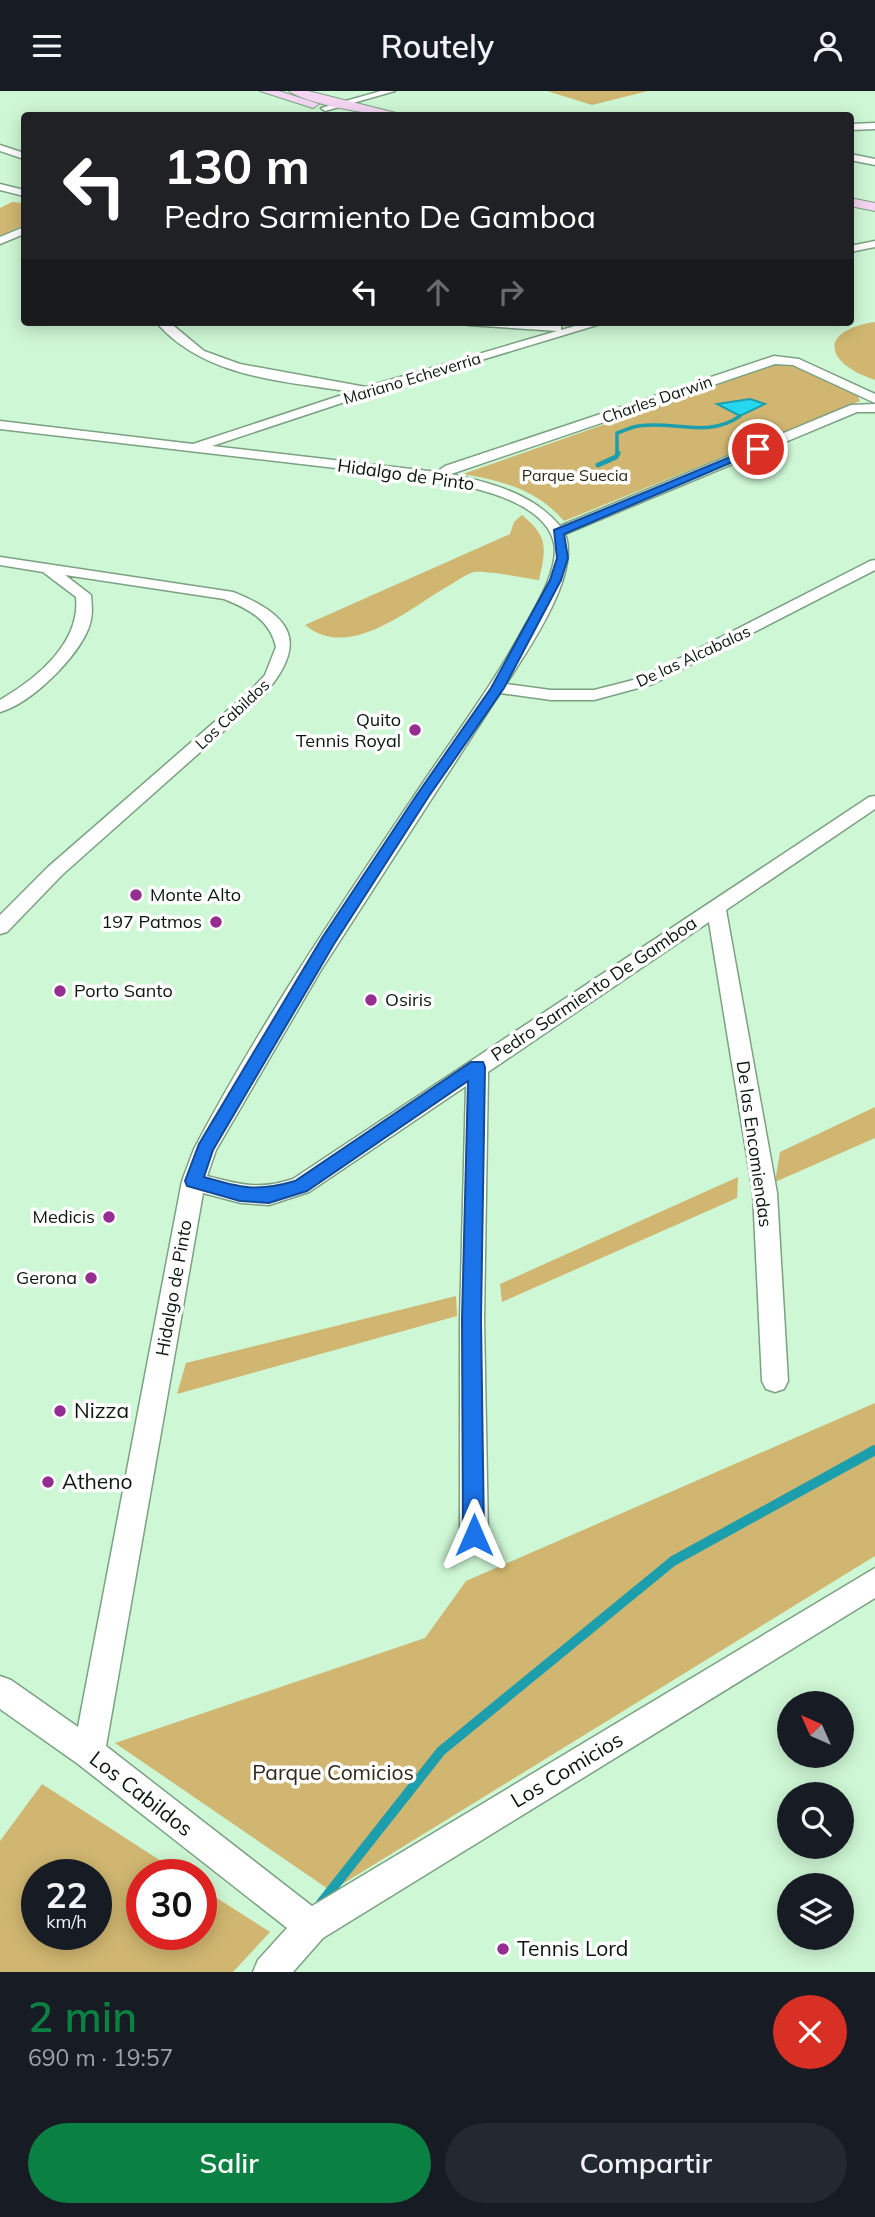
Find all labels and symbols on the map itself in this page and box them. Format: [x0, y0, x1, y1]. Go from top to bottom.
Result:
street label: Mariano Echeverria [341, 348, 483, 408]
street label: Charles Darwin [599, 371, 715, 427]
pin [728, 419, 788, 479]
street label: Hidalgo de Pinto [336, 454, 476, 496]
park label: Parque Suecia [522, 465, 628, 485]
street label: De las Alcabalas [633, 621, 753, 691]
street label: Los Cabildos [191, 675, 273, 753]
place label: Quito Tennis Royal [296, 708, 401, 752]
marker: Quito Tennis Royal [407, 722, 423, 738]
place label: Monte Alto [150, 883, 241, 906]
marker: Monte Alto [128, 887, 144, 903]
place label: 197 Patmos [102, 910, 202, 933]
street label: Pedro Sarmiento De Gamboa [487, 911, 701, 1066]
marker: 197 Patmos [208, 914, 224, 930]
place label: Porto Santo [74, 979, 173, 1002]
marker: Porto Santo [52, 983, 68, 999]
place label: Osiris [385, 988, 432, 1011]
marker: Osiris [363, 992, 379, 1008]
street label: De las Encomiendas [731, 1059, 778, 1229]
place label: Medicis [33, 1205, 95, 1228]
marker: Medicis [101, 1209, 117, 1225]
street label: Hidalgo de Pinto [150, 1218, 197, 1358]
place label: Gerona [16, 1266, 77, 1289]
marker: Gerona [83, 1270, 99, 1286]
place label: Nizza [74, 1397, 129, 1423]
marker: Nizza [52, 1403, 68, 1419]
place label: Atheno [62, 1468, 133, 1494]
marker: Atheno [40, 1474, 56, 1490]
position arrow [437, 1498, 511, 1572]
north arrow [777, 1691, 854, 1767]
street label: Los Comicios [506, 1726, 627, 1813]
street label: Los Cabildos [85, 1745, 198, 1841]
park label: Parque Comicios [252, 1759, 414, 1785]
speed limit sign: 30 [126, 1859, 217, 1950]
place label: Tennis Lord [517, 1935, 628, 1961]
marker: Tennis Lord [495, 1941, 511, 1957]

